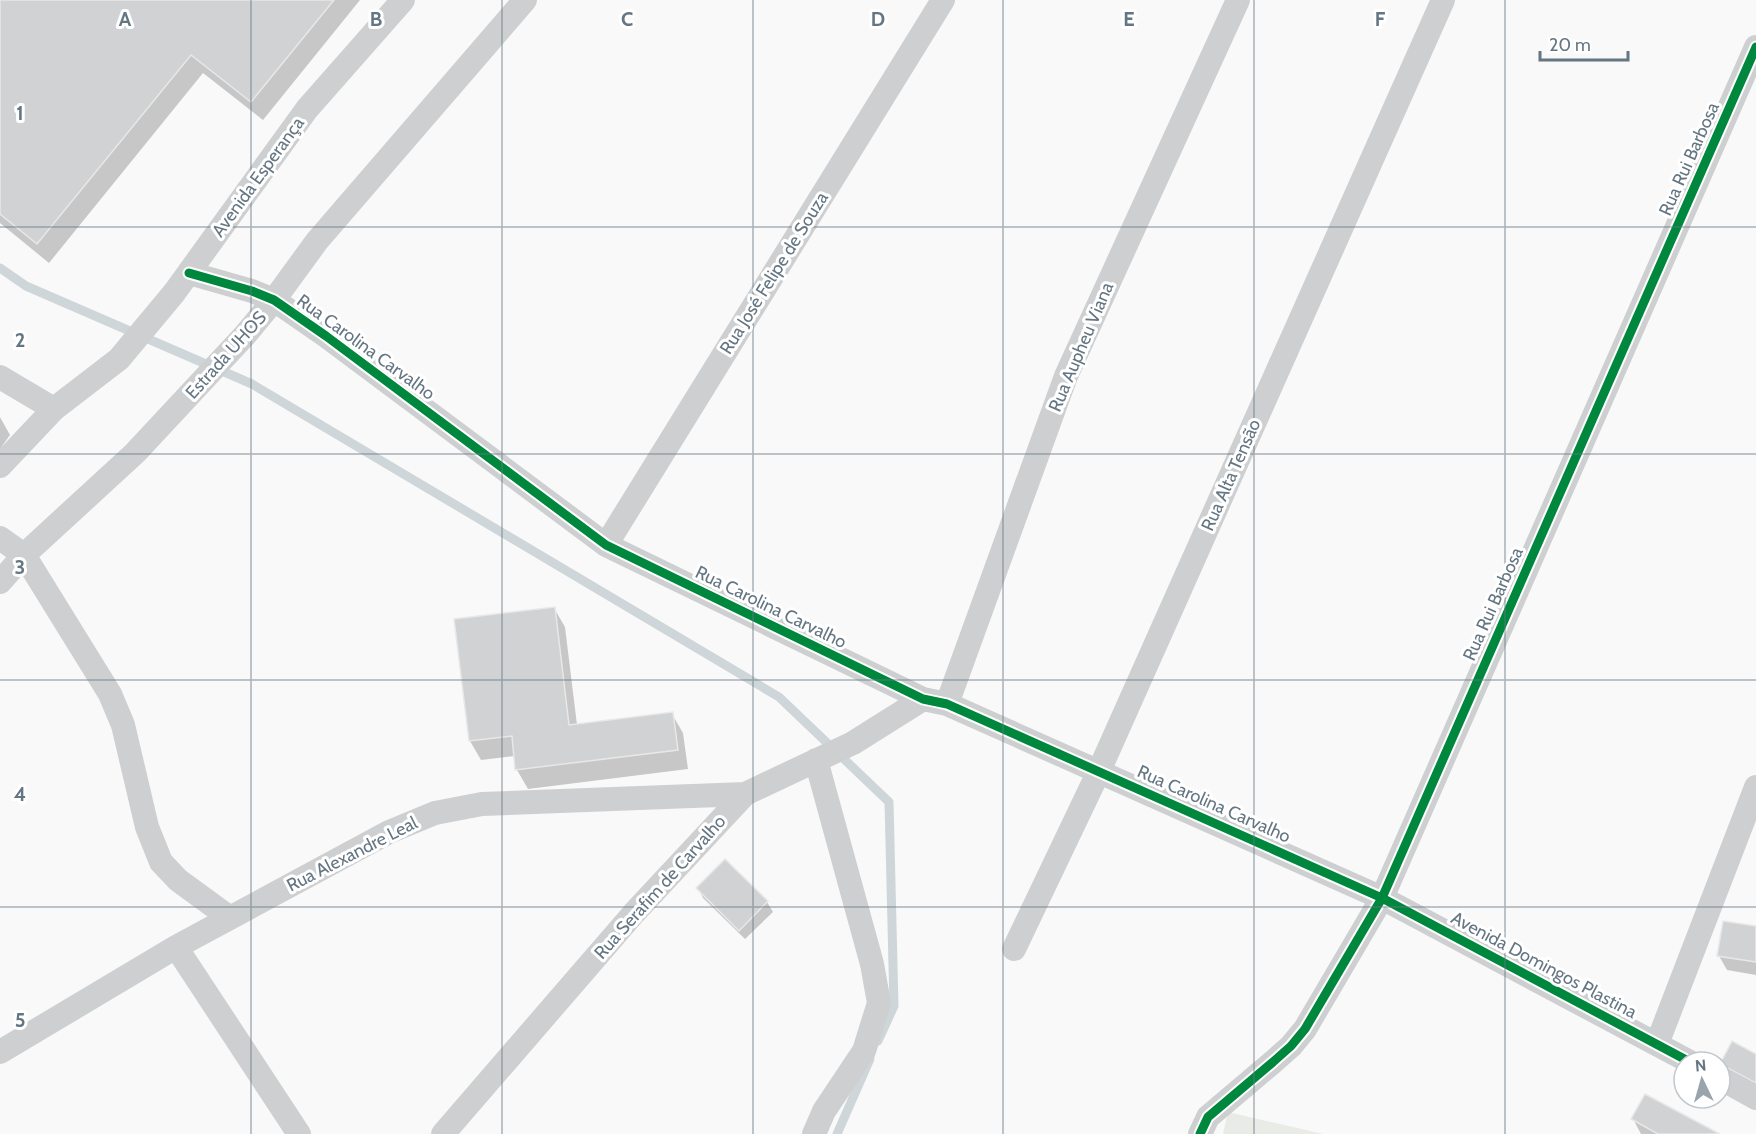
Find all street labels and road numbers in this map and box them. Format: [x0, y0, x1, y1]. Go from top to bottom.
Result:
street label: Rua Rui Barbosa [1654, 99, 1724, 219]
street label: Avenida Esperança [207, 113, 309, 241]
street label: Rua José Felipe de Souza [715, 188, 833, 358]
street label: Rua Aupheu Viana [1044, 279, 1118, 415]
street label: Rua Carolina Carvalho [293, 289, 439, 405]
street label: Estrada UHOS [181, 307, 271, 403]
street label: Rua Alta Tensão [1197, 416, 1266, 534]
street label: Rua Rui Barbosa [1458, 544, 1528, 664]
street label: Rua Carolina Carvalho [692, 561, 850, 653]
street label: Rua Carolina Carvalho [1134, 760, 1294, 848]
street label: Rua Serafim de Carvalho [590, 810, 731, 964]
street label: Rua Alexandre Leal [283, 811, 422, 896]
street label: Avenida Domingos Plastina [1447, 907, 1641, 1023]

